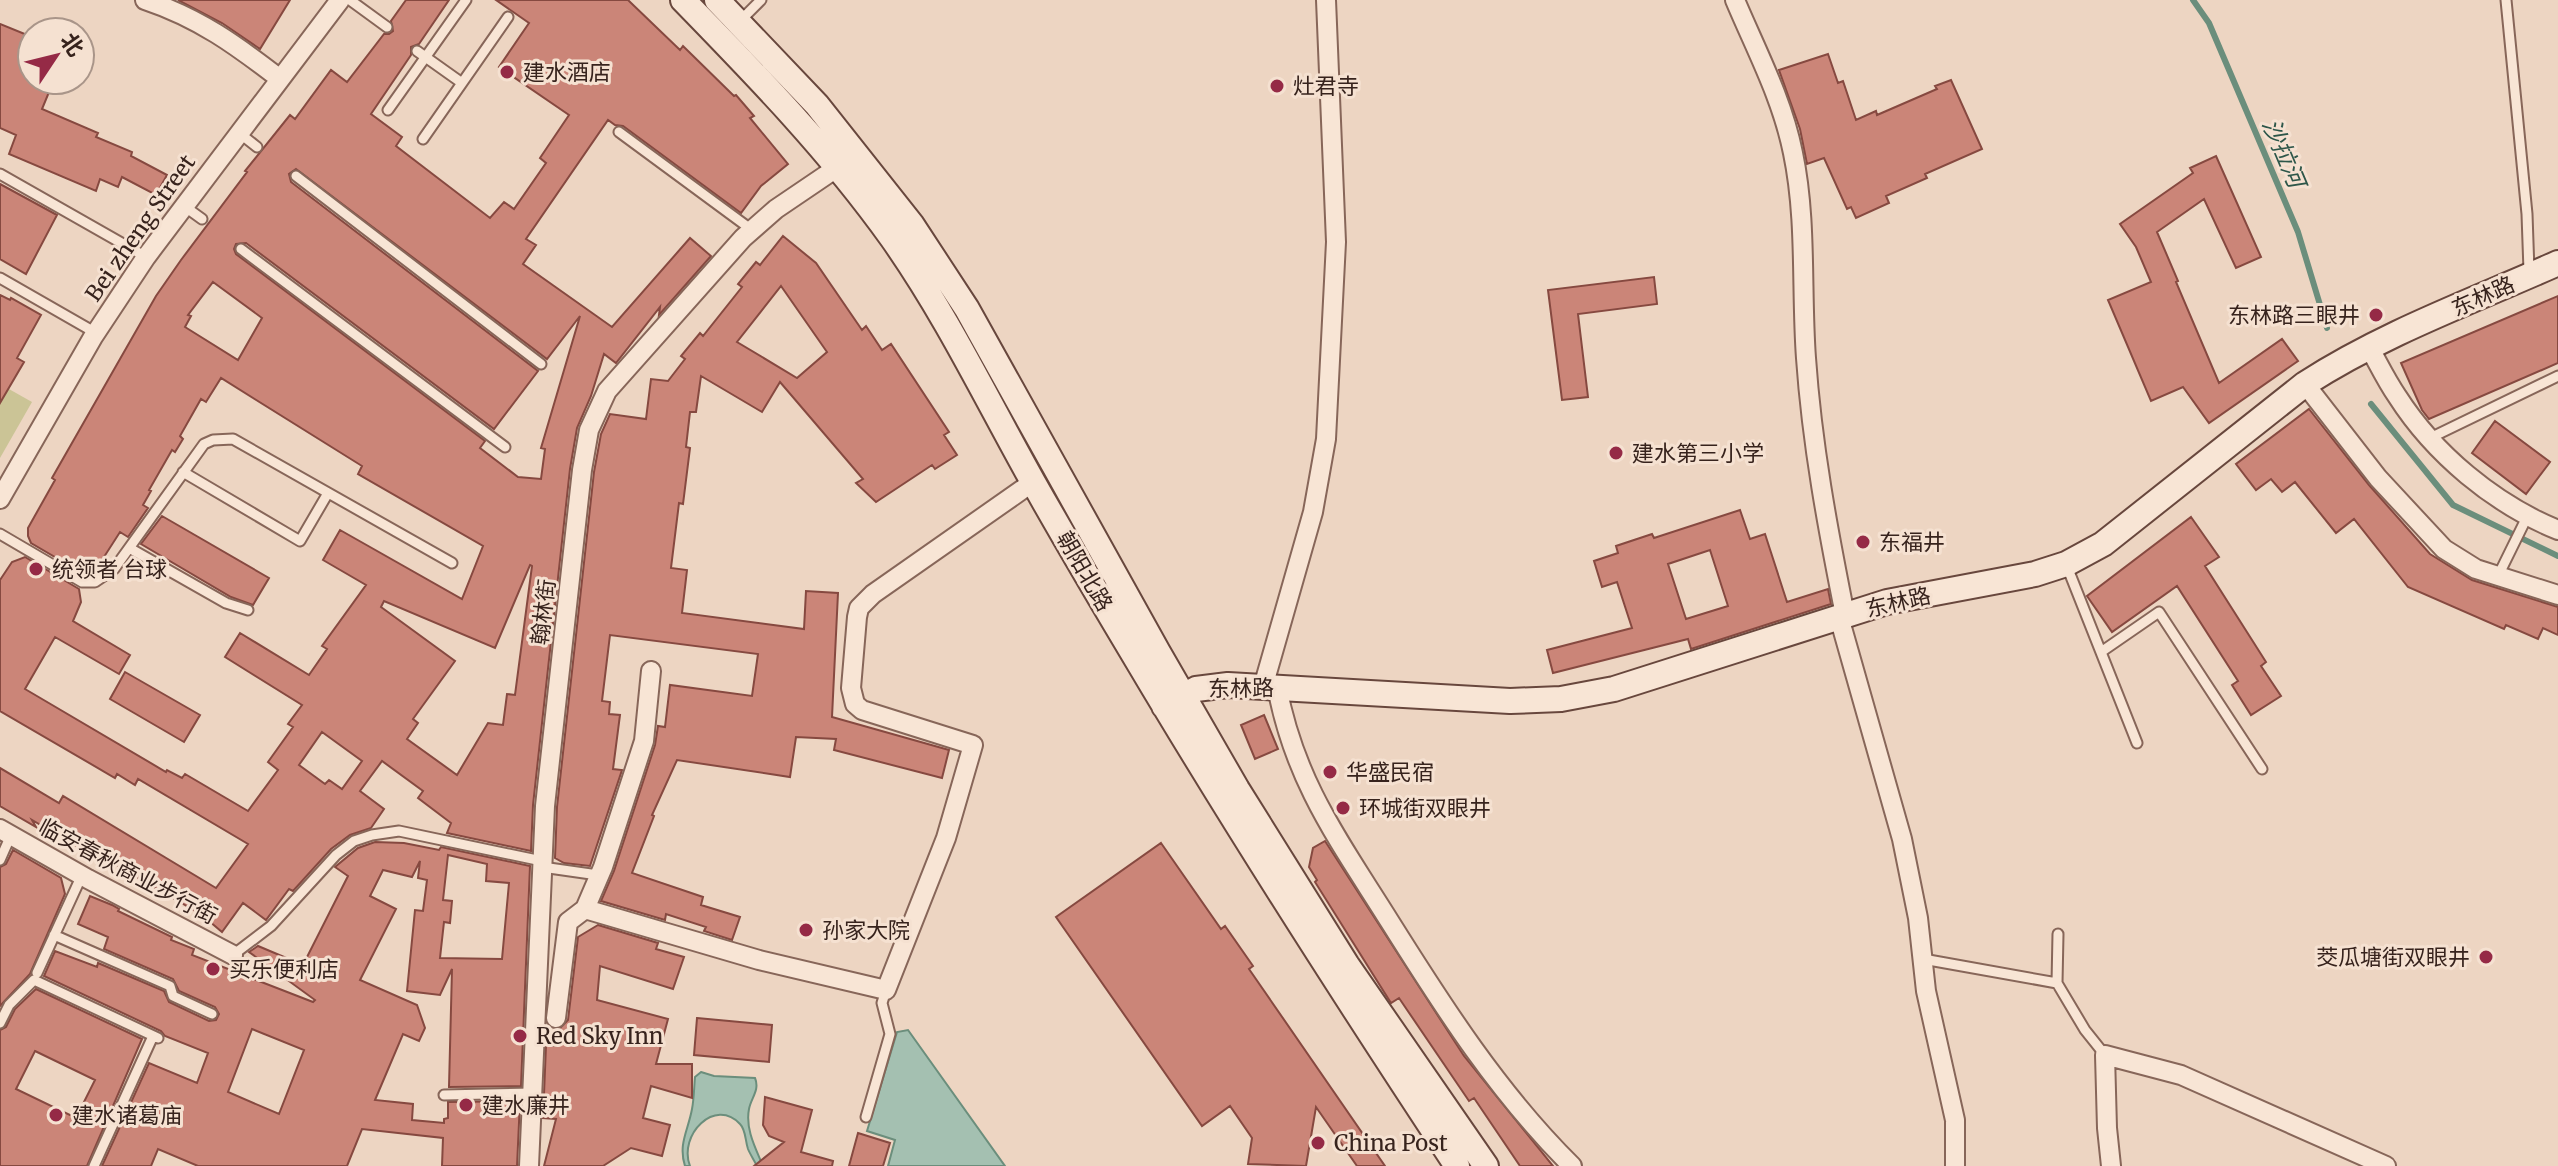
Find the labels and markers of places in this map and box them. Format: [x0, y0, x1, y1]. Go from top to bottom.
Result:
place label: 建水酒店 [523, 58, 611, 86]
marker: 建水酒店 [498, 63, 516, 81]
place label: 灶君寺 [1293, 72, 1359, 100]
marker: 灶君寺 [1268, 77, 1286, 95]
place label: 东林路三眼井 [2228, 301, 2360, 329]
marker: 东林路三眼井 [2367, 306, 2385, 324]
place label: 建水第三小学 [1632, 439, 1764, 467]
marker: 建水第三小学 [1607, 444, 1625, 462]
place label: 东福井 [1879, 528, 1945, 556]
marker: 东福井 [1854, 533, 1872, 551]
place label: 统领者 台球 [52, 555, 167, 583]
marker: 统领者 台球 [27, 560, 45, 578]
place label: 华盛民宿 [1346, 758, 1434, 786]
marker: 华盛民宿 [1321, 763, 1339, 781]
place label: 环城街双眼井 [1359, 794, 1491, 822]
marker: 环城街双眼井 [1334, 799, 1352, 817]
place label: 孙家大院 [822, 916, 910, 944]
marker: 孙家大院 [797, 921, 815, 939]
place label: 茭瓜塘街双眼井 [2316, 943, 2470, 971]
marker: 茭瓜塘街双眼井 [2477, 948, 2495, 966]
place label: 买乐便利店 [229, 955, 339, 983]
marker: 买乐便利店 [204, 960, 222, 978]
place label: Red Sky Inn [536, 1022, 664, 1050]
marker: Red Sky Inn [511, 1027, 529, 1045]
place label: 建水廉井 [482, 1091, 570, 1119]
marker: 建水廉井 [457, 1096, 475, 1114]
place label: 建水诸葛庙 [72, 1101, 182, 1129]
marker: 建水诸葛庙 [47, 1106, 65, 1124]
place label: China Post [1334, 1129, 1448, 1157]
marker: China Post [1309, 1134, 1327, 1152]

